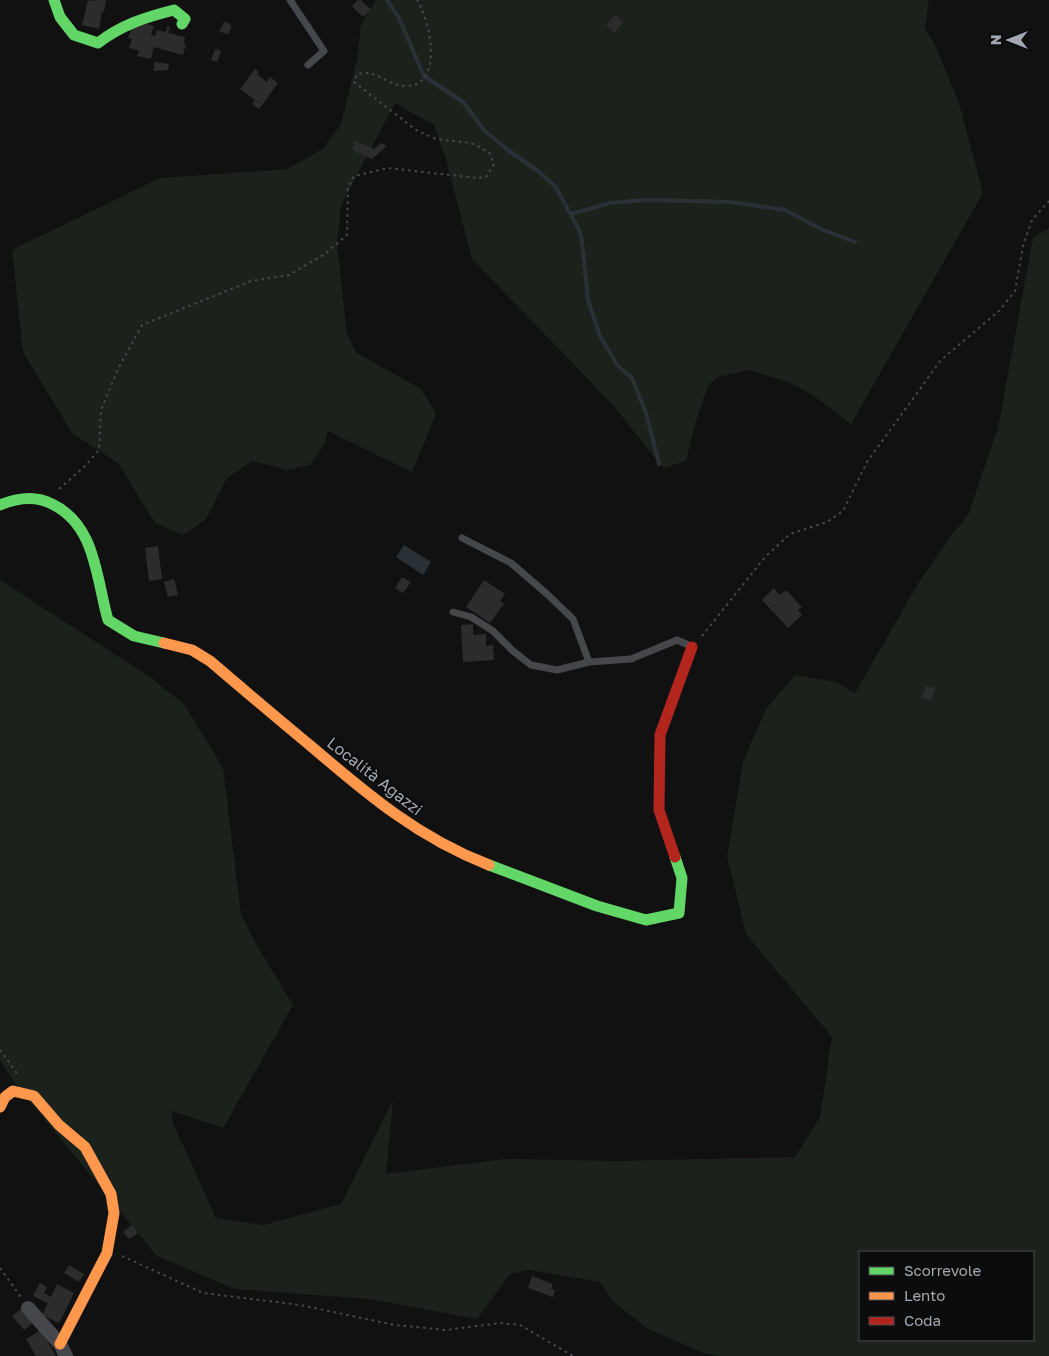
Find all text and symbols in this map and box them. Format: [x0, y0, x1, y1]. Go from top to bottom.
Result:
north arrow [984, 15, 1034, 65]
text: N [987, 35, 1004, 45]
street label: Località Agazzi [323, 733, 427, 819]
legend [859, 1251, 1034, 1341]
text: Scorrevole [904, 1261, 981, 1279]
text: Lento [904, 1286, 945, 1304]
text: Coda [904, 1311, 941, 1329]

